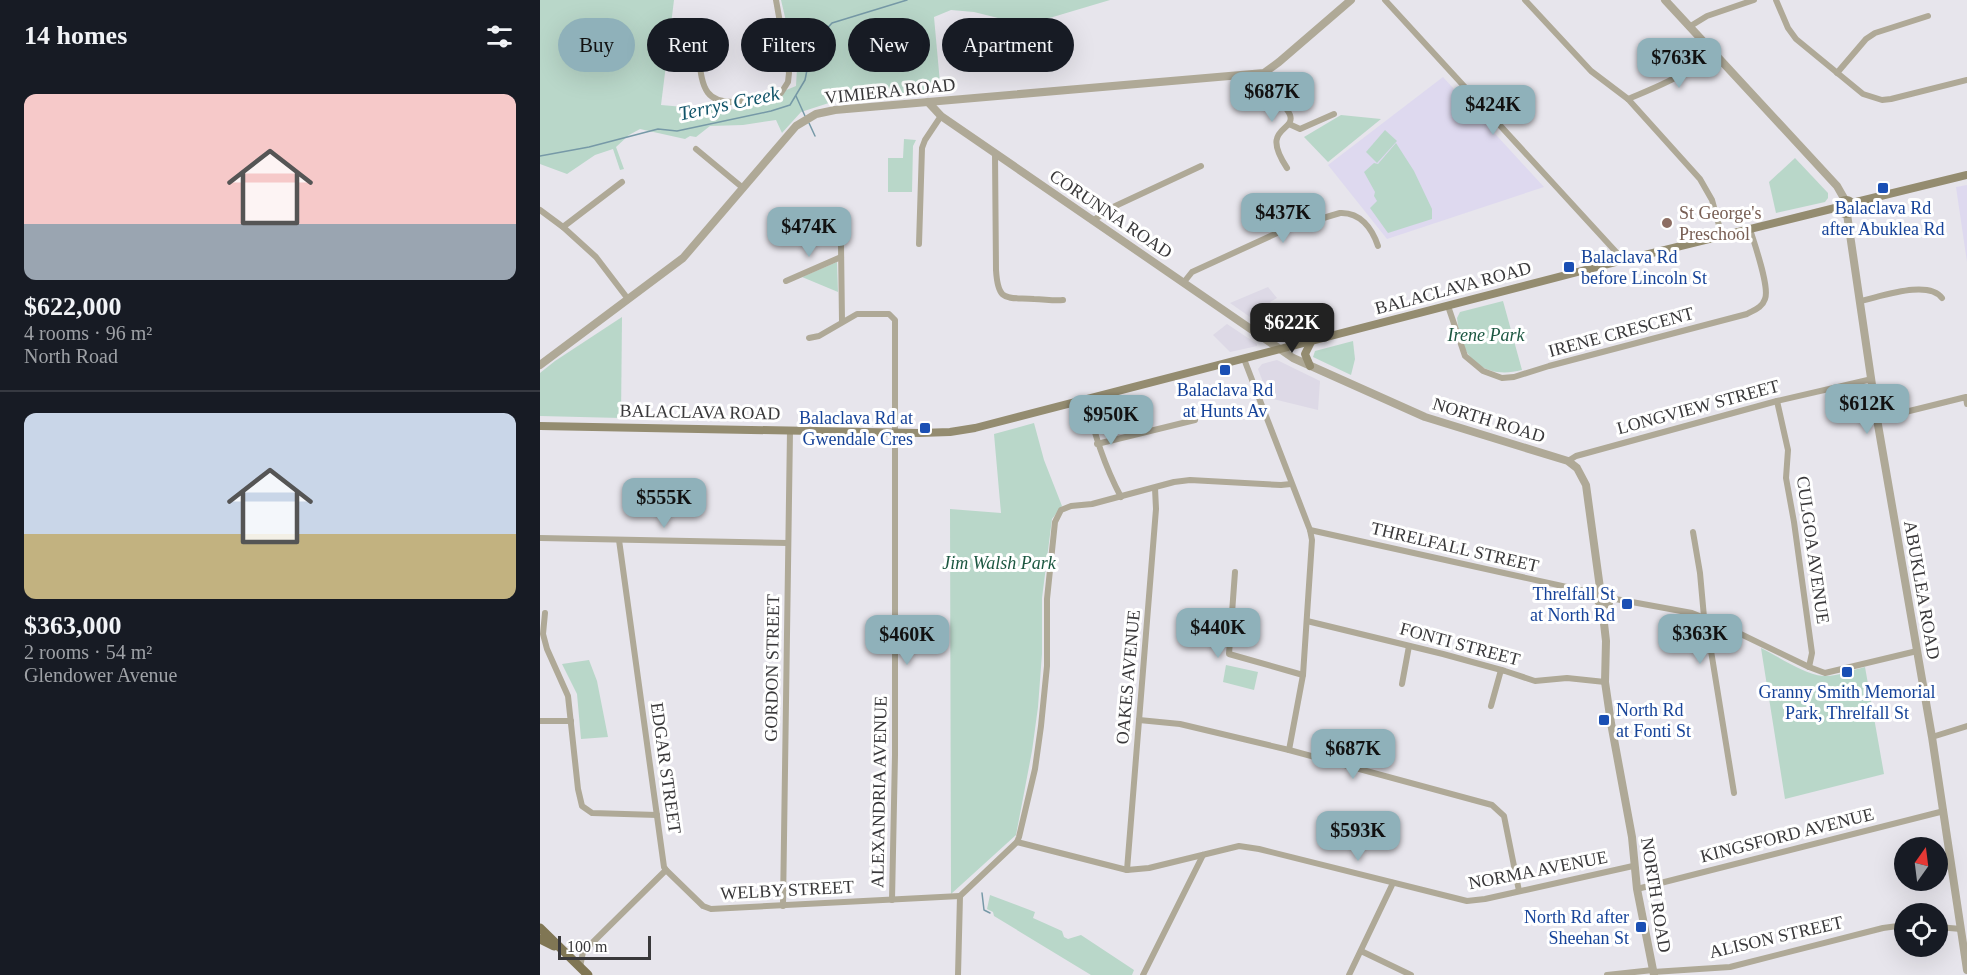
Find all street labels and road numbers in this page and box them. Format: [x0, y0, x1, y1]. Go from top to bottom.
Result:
street label: VIMIERA ROAD [824, 74, 956, 108]
street label: CORUNNA ROAD [1046, 166, 1176, 262]
street label: BALACLAVA ROAD [1373, 258, 1533, 318]
street label: IRENE CRESCENT [1546, 303, 1696, 361]
street label: LONGVIEW STREET [1615, 376, 1781, 438]
street label: NORTH ROAD [1430, 393, 1548, 447]
street label: BALACLAVA ROAD [619, 401, 781, 423]
street label: CULGOA AVENUE [1793, 475, 1833, 625]
street label: THRELFALL STREET [1369, 518, 1541, 576]
street label: ABUKLEA ROAD [1900, 519, 1944, 661]
street label: GORDON STREET [761, 594, 783, 742]
street label: OAKES AVENUE [1112, 609, 1144, 745]
street label: FONTI STREET [1398, 618, 1522, 670]
street label: ALEXANDRIA AVENUE [867, 696, 891, 888]
street label: EDGAR STREET [647, 701, 685, 835]
street label: KINGSFORD AVENUE [1698, 804, 1876, 866]
street label: NORTH ROAD [1637, 836, 1675, 954]
street label: NORMA AVENUE [1467, 847, 1609, 893]
street label: WELBY STREET [720, 877, 854, 903]
street label: ALISON STREET [1707, 912, 1845, 962]

